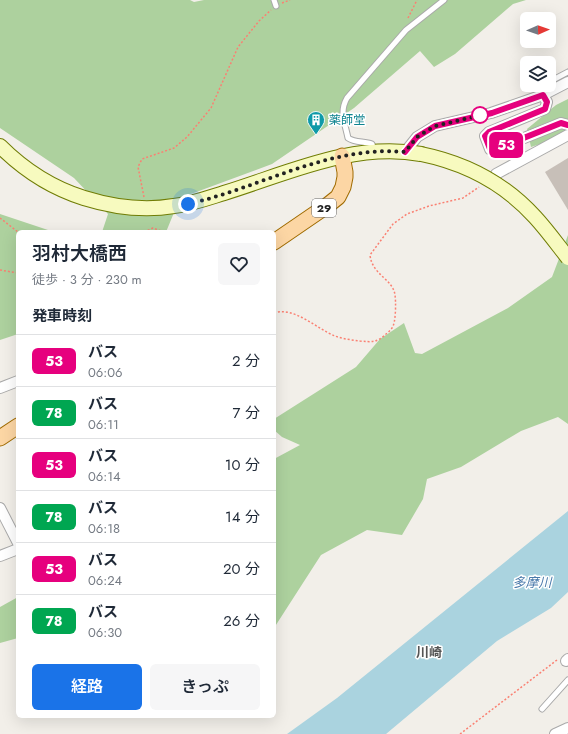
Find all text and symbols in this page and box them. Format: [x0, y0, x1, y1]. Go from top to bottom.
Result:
north arrow [520, 12, 556, 48]
map controls [520, 12, 556, 92]
button: layers [520, 56, 556, 92]
unlabelled marker [471, 106, 489, 124]
building icon: 薬師堂 [306, 110, 326, 135]
place label: 薬師堂 [329, 111, 365, 129]
line badge: 53 [488, 132, 524, 158]
text: 53 [497, 135, 515, 155]
your location [178, 194, 198, 214]
road number: 29 [312, 199, 336, 217]
text: 羽村大橋西 [32, 240, 127, 267]
button: heart [218, 243, 260, 285]
text: 徒歩 · 3 分 · 230 m [32, 270, 142, 289]
text: 発車時刻 [32, 305, 92, 327]
text: バス [88, 341, 118, 363]
text: 2 分 [232, 350, 260, 372]
text: 53 [45, 351, 63, 371]
text: 06:06 [88, 363, 122, 382]
text: バス [88, 393, 118, 415]
text: 7 分 [233, 402, 260, 424]
text: 78 [45, 403, 63, 423]
text: 06:11 [88, 415, 119, 434]
text: バス [88, 445, 118, 467]
text: 10 分 [225, 454, 260, 476]
text: 53 [45, 455, 63, 475]
text: 06:14 [88, 467, 121, 486]
text: バス [88, 497, 118, 519]
text: 14 分 [225, 506, 260, 528]
text: 78 [45, 507, 63, 527]
text: 06:18 [88, 519, 120, 538]
text: バス [88, 549, 118, 571]
text: 20 分 [223, 558, 260, 580]
text: 53 [45, 559, 63, 579]
text: 06:24 [88, 571, 122, 590]
water label: 多摩川 [512, 573, 553, 592]
text: バス [88, 601, 118, 623]
text: 26 分 [223, 610, 260, 632]
text: 78 [45, 611, 63, 631]
text: 06:30 [88, 623, 122, 642]
district label: 川崎 [416, 643, 442, 662]
button: 経路 [32, 664, 142, 710]
button: きっぷ [150, 664, 260, 710]

